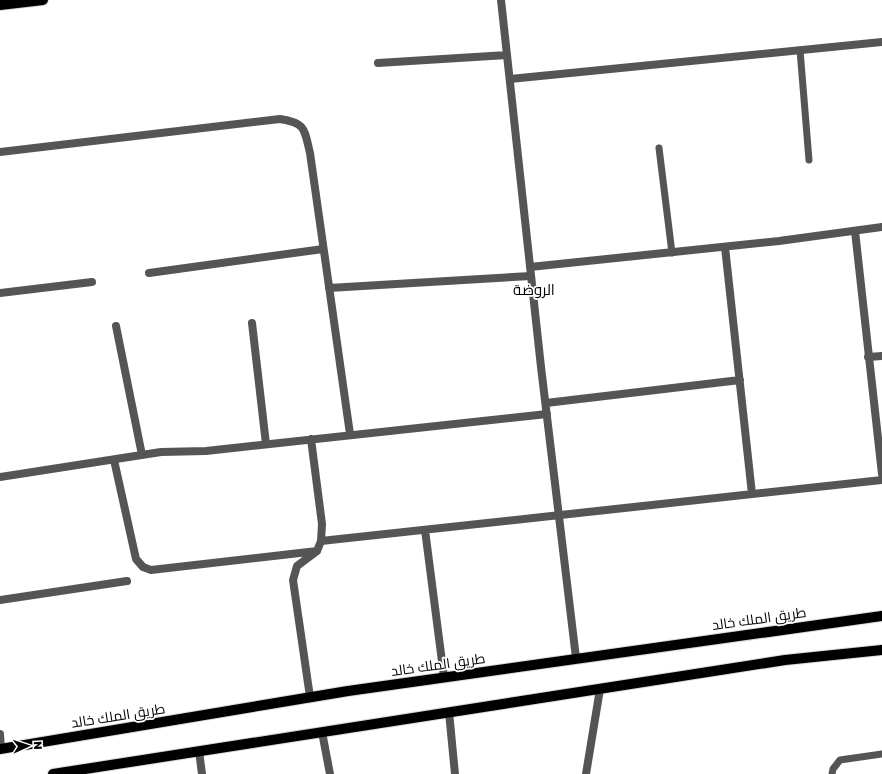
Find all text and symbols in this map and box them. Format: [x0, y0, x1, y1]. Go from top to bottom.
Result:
district label: الروضة [513, 280, 555, 299]
street label: طريق الملك خالد [711, 603, 807, 634]
street label: طريق الملك خالد [390, 649, 486, 680]
street label: طريق الملك خالد [70, 699, 166, 732]
north arrow [8, 726, 48, 766]
text: N [32, 741, 45, 750]

